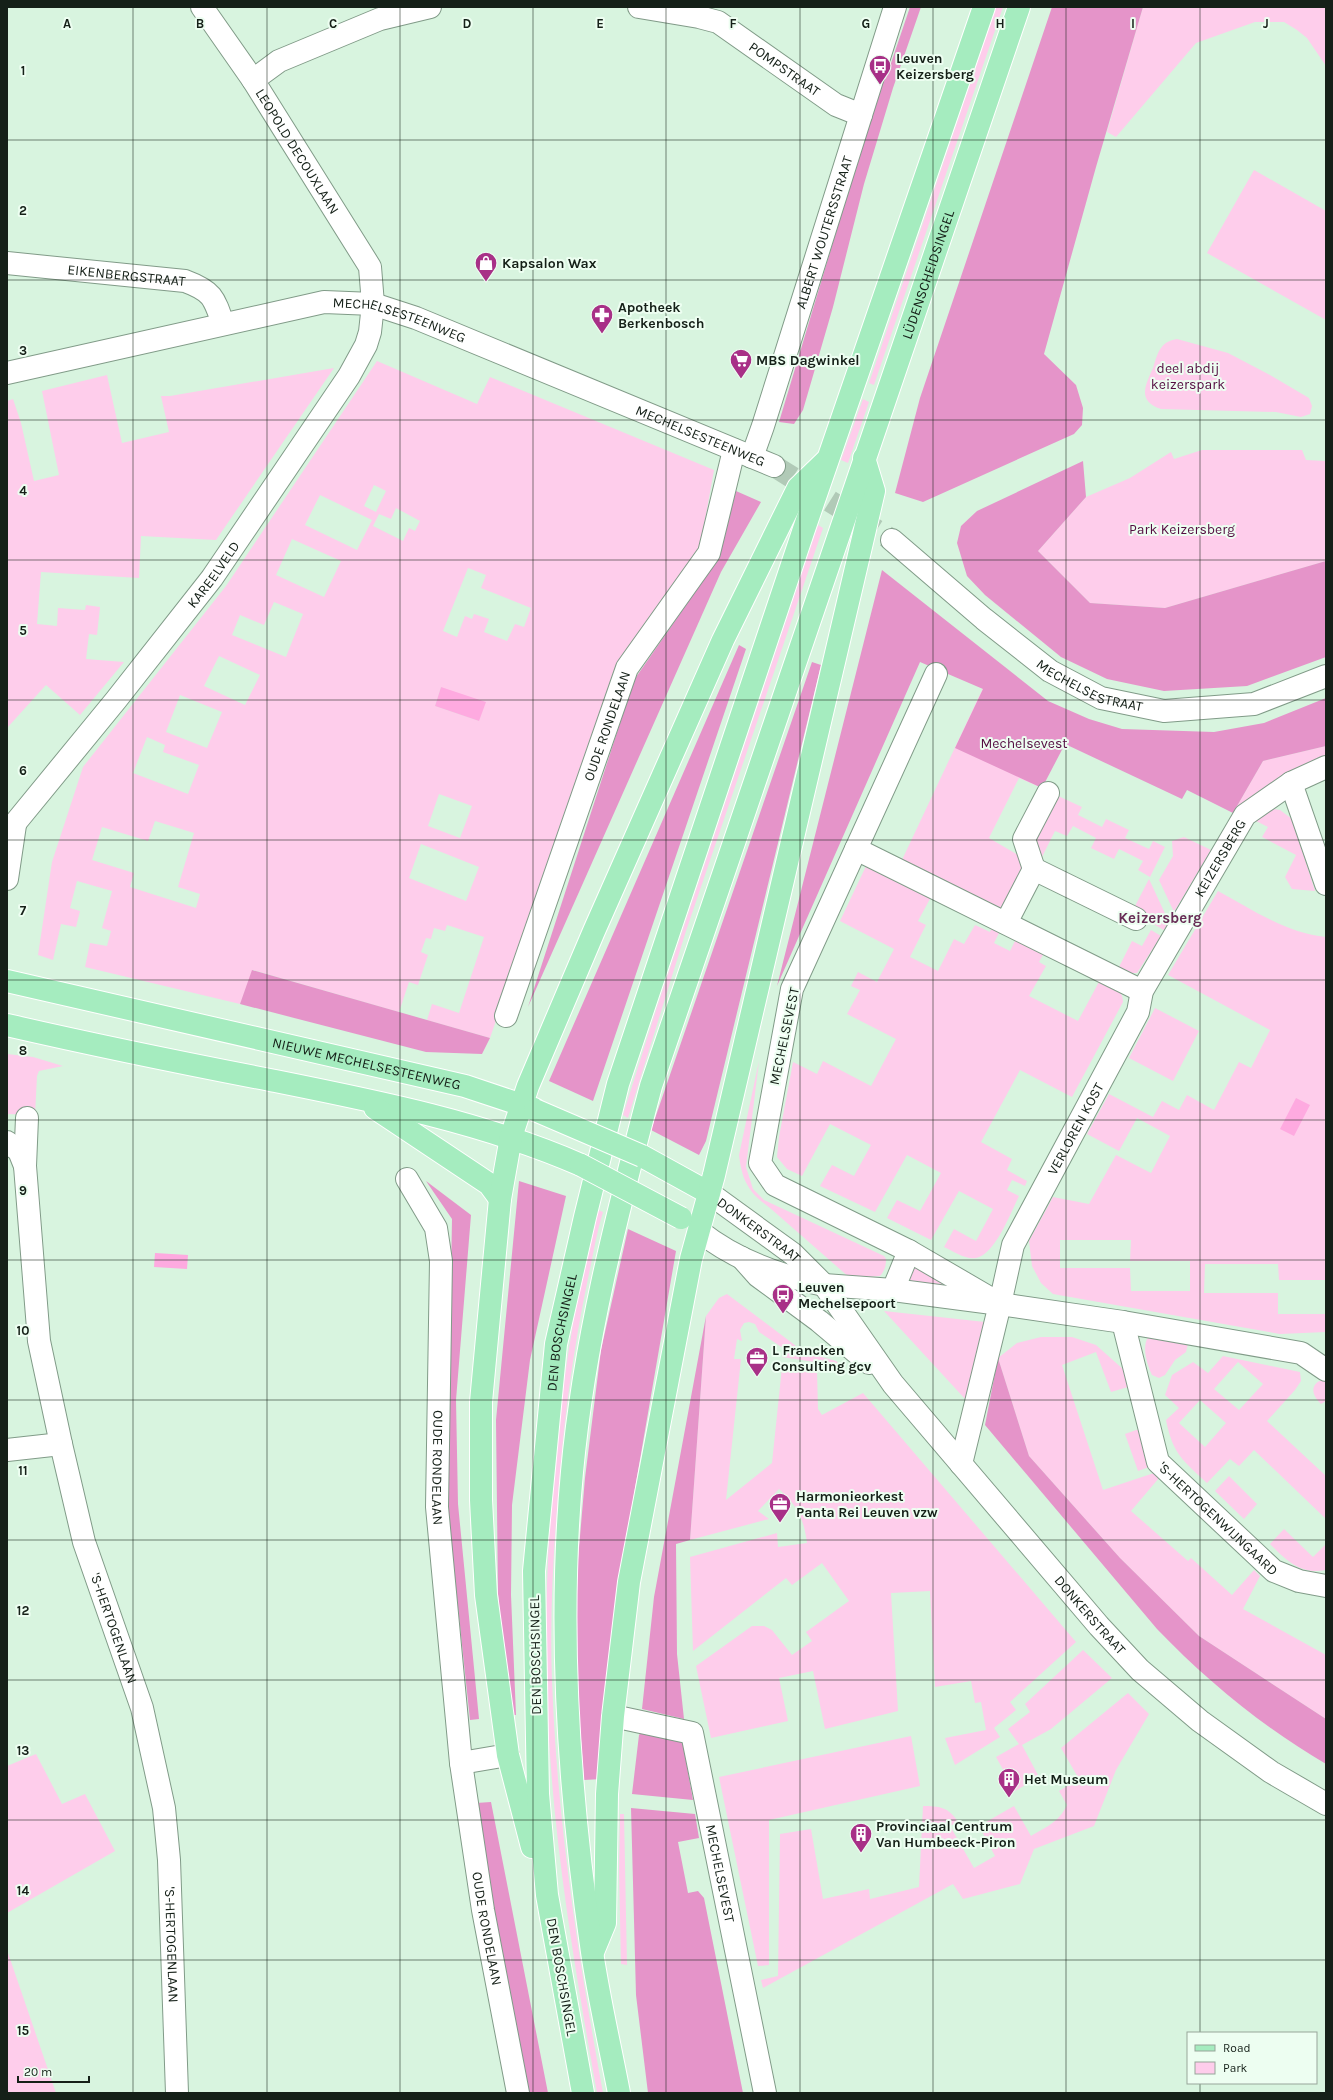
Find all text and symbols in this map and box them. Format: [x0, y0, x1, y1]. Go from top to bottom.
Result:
text: A [63, 16, 71, 31]
text: B [196, 16, 204, 31]
text: C [329, 16, 337, 31]
text: D [463, 16, 472, 31]
text: E [596, 16, 604, 31]
text: F [729, 16, 737, 31]
text: G [862, 16, 870, 31]
text: H [995, 16, 1005, 31]
text: I [1131, 16, 1135, 31]
text: J [1263, 16, 1269, 31]
street label: POMPSTRAAT [746, 38, 823, 100]
place label: Leuven Keizersberg [896, 50, 974, 83]
bus stop icon: Leuven Keizersberg [867, 53, 893, 86]
text: 1 [21, 63, 25, 78]
street label: LEOPOLD DECOUXLAAN [252, 86, 343, 217]
street label: ALBERT WOUTERSSTRAAT [792, 154, 857, 311]
text: 2 [19, 203, 27, 218]
street label: LÜDENSCHEIDSINGEL [898, 207, 958, 341]
shop icon: Kapsalon Wax [473, 250, 499, 283]
place label: Kapsalon Wax [502, 255, 597, 272]
street label: EIKENBERGSTRAAT [67, 261, 186, 290]
street label: MECHELSESTEENWEG [332, 294, 468, 347]
place label: Apotheek Berkenbosch [618, 299, 704, 332]
pharmacy icon: Apotheek Berkenbosch [589, 302, 615, 335]
text: 3 [19, 343, 27, 358]
supermarket icon: MBS Dagwinkel [728, 347, 754, 380]
place label: MBS Dagwinkel [756, 352, 860, 369]
park label: deel abdij keizerspark [1151, 360, 1225, 393]
street label: MECHELSESTEENWEG [633, 402, 768, 470]
text: 4 [19, 483, 27, 498]
park label: Park Keizersberg [1129, 521, 1235, 538]
street label: KAREELVELD [184, 538, 244, 611]
text: 5 [19, 623, 27, 638]
street label: MECHELSESTRAAT [1033, 656, 1144, 715]
street label: OUDE RONDELAAN [580, 669, 634, 783]
park label: Mechelsevest [980, 735, 1068, 752]
text: 6 [19, 763, 27, 778]
street label: KEIZERSBERG [1191, 816, 1250, 900]
text: 7 [20, 903, 27, 918]
district label: Keizersberg [1118, 909, 1202, 927]
street label: MECHELSEVEST [766, 986, 803, 1087]
street label: NIEUWE MECHELSESTEENWEG [271, 1034, 463, 1094]
text: 8 [19, 1043, 27, 1058]
street label: VERLOREN KOST [1044, 1080, 1108, 1178]
text: 9 [19, 1183, 27, 1198]
street label: DONKERSTRAAT [714, 1194, 804, 1266]
street label: DEN BOSCHSINGEL [543, 1272, 581, 1392]
place label: Leuven Mechelsepoort [798, 1279, 896, 1312]
bus stop icon: Leuven Mechelsepoort [770, 1282, 796, 1315]
text: 10 [17, 1323, 29, 1338]
place label: L Francken Consulting gcv [772, 1342, 872, 1375]
office icon: L Francken Consulting gcv [744, 1345, 770, 1378]
street label: OUDE RONDELAAN [428, 1410, 447, 1526]
street label: 'S-HERTOGENWIJNGAARD [1154, 1459, 1281, 1579]
text: 11 [18, 1463, 28, 1478]
place label: Harmonieorkest Panta Rei Leuven vzw [796, 1488, 938, 1521]
office icon: Harmonieorkest Panta Rei Leuven vzw [767, 1491, 793, 1524]
street label: 'S-HERTOGENLAAN [87, 1571, 141, 1686]
street label: DONKERSTRAAT [1051, 1572, 1129, 1658]
street label: DEN BOSCHSINGEL [526, 1595, 545, 1715]
text: 12 [17, 1603, 29, 1618]
text: 13 [17, 1743, 29, 1758]
building icon: Het Museum [996, 1766, 1022, 1799]
place label: Het Museum [1024, 1771, 1108, 1788]
place label: Provinciaal Centrum Van Humbeeck-Piron [876, 1818, 1016, 1851]
building icon: Provinciaal Centrum Van Humbeeck-Piron [848, 1821, 874, 1854]
street label: MECHELSEVEST [702, 1823, 738, 1924]
street label: OUDE RONDELAAN [468, 1871, 505, 1987]
text: 14 [17, 1883, 29, 1898]
street label: 'S-HERTOGENLAAN [161, 1887, 182, 2003]
street label: DEN BOSCHSINGEL [543, 1917, 580, 2038]
text: 15 [17, 2023, 30, 2038]
legend [1187, 2032, 1317, 2084]
text: Road [1223, 2041, 1251, 2055]
scale bar [18, 2058, 89, 2084]
text: Park [1223, 2061, 1248, 2075]
text: 20 m [24, 2065, 52, 2079]

